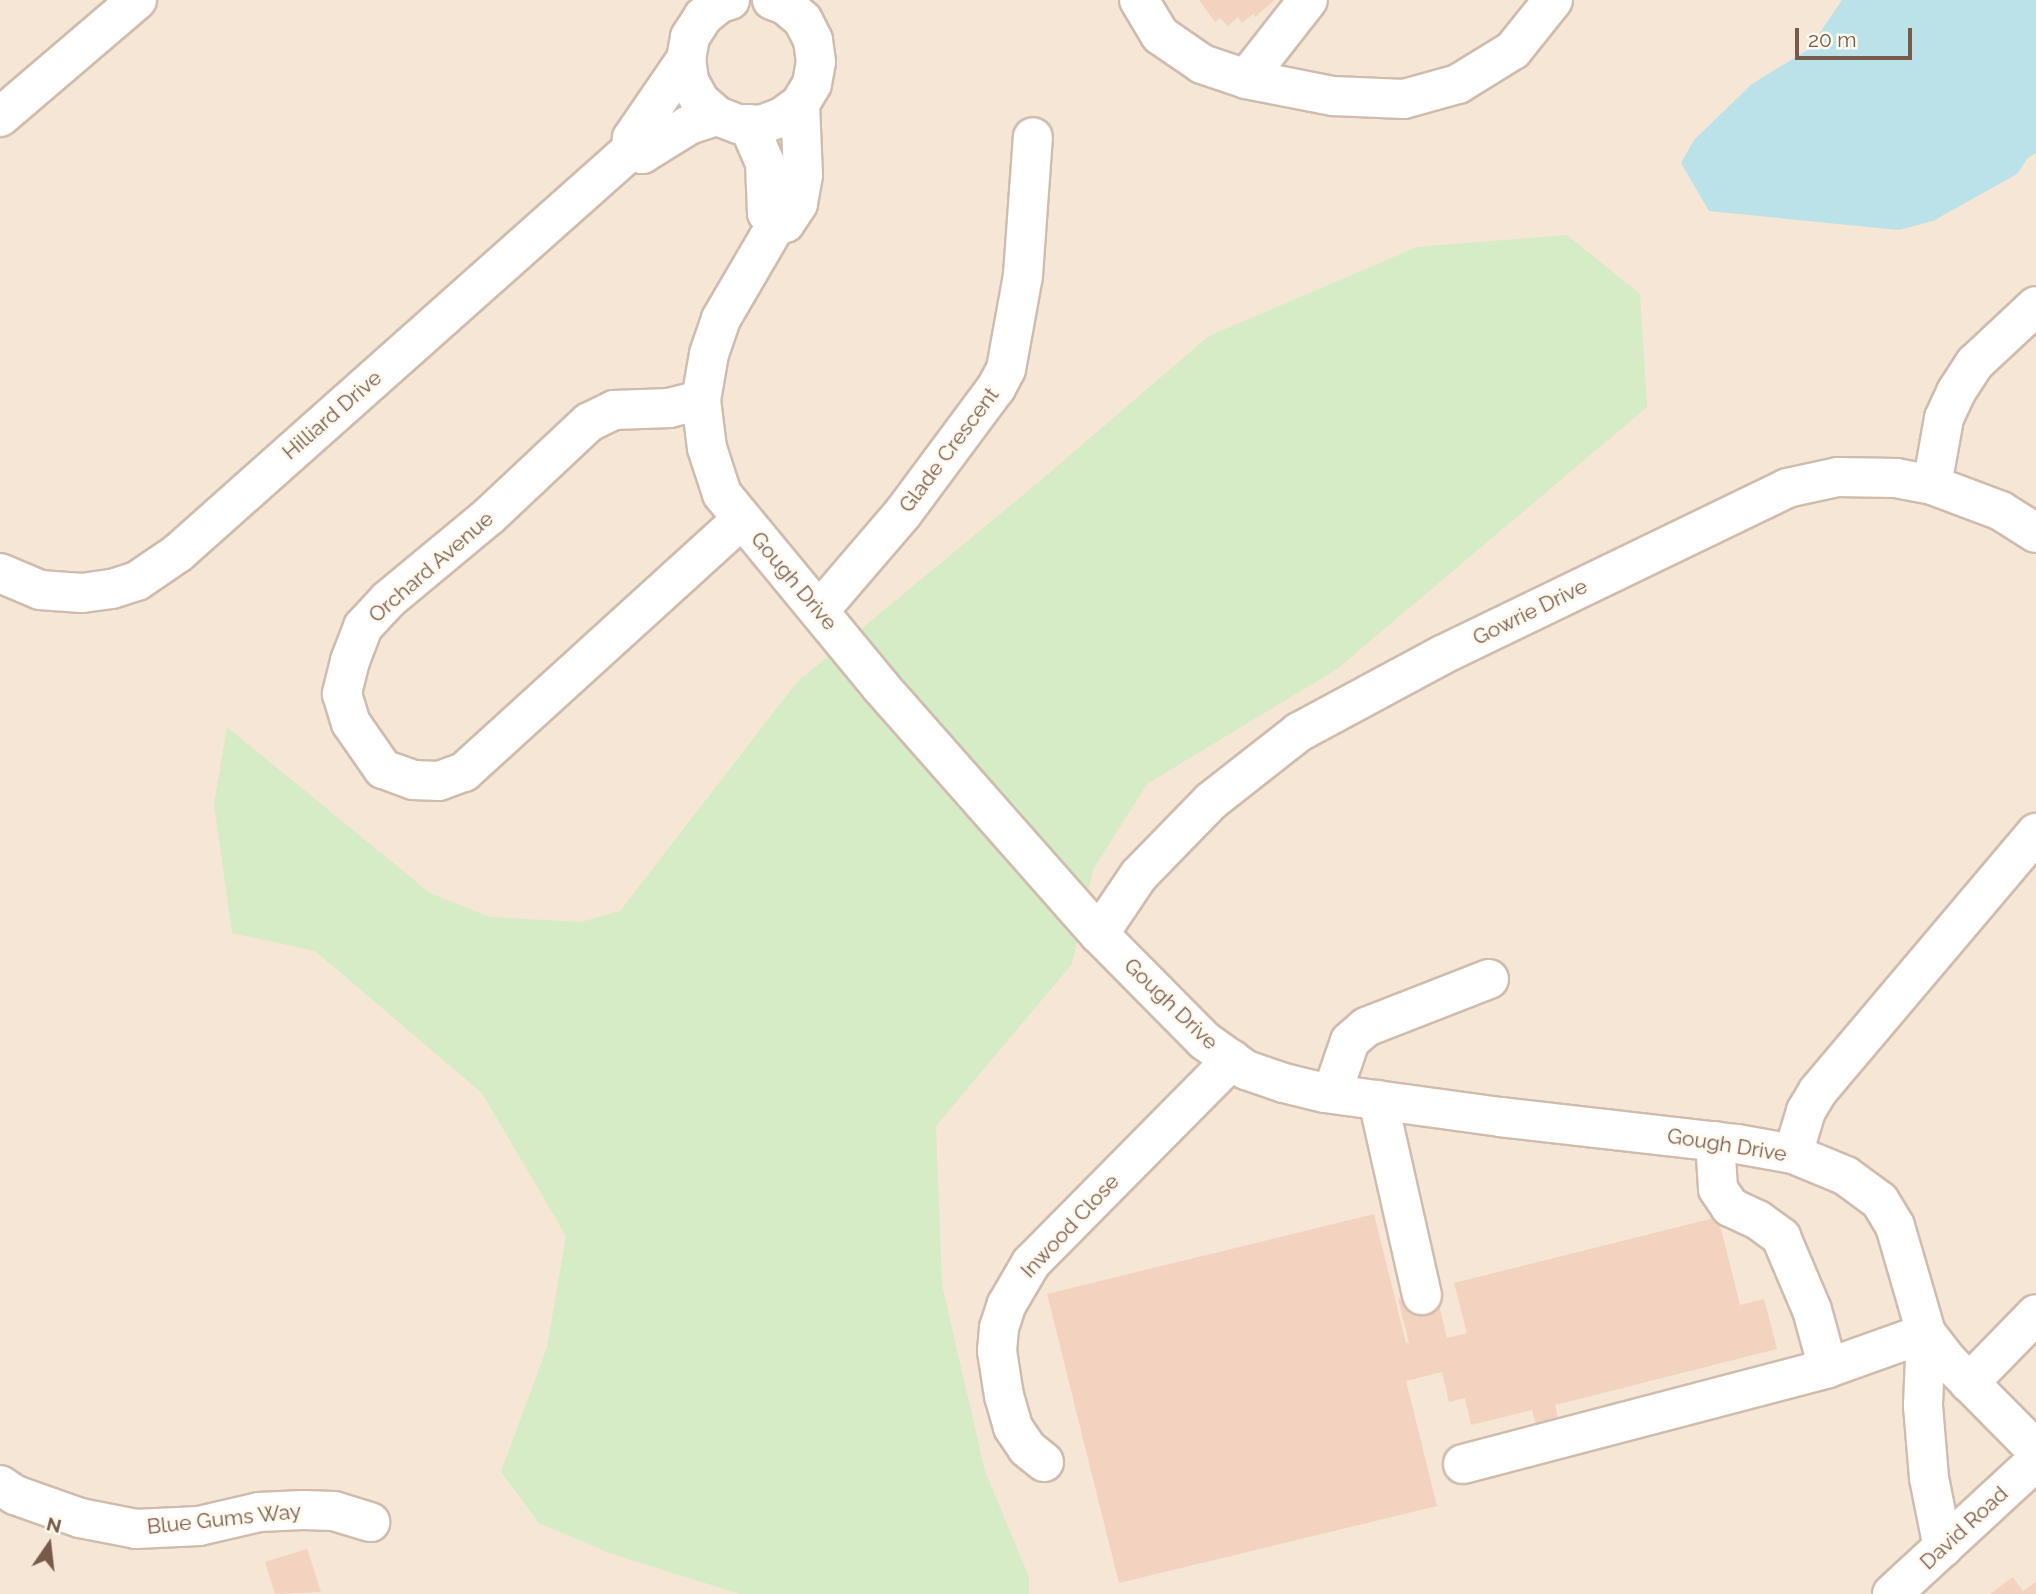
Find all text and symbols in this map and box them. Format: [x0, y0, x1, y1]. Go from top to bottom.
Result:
scale bar [1798, 14, 1915, 58]
text: 20 m [1808, 27, 1856, 52]
street label: Hilliard Drive [277, 365, 387, 465]
street label: Glade Crescent [894, 383, 1004, 517]
street label: Orchard Avenue [363, 506, 499, 628]
street label: Gough Drive [746, 527, 842, 635]
street label: Gowrie Drive [1469, 574, 1591, 650]
street label: Gough Drive [1119, 953, 1223, 1055]
street label: Gough Drive [1665, 1123, 1789, 1167]
street label: Inwood Close [1016, 1169, 1124, 1283]
street label: David Road [1915, 1481, 2013, 1575]
street label: Blue Gums Way [145, 1498, 303, 1540]
north arrow [14, 1510, 84, 1580]
text: N [44, 1512, 64, 1537]

